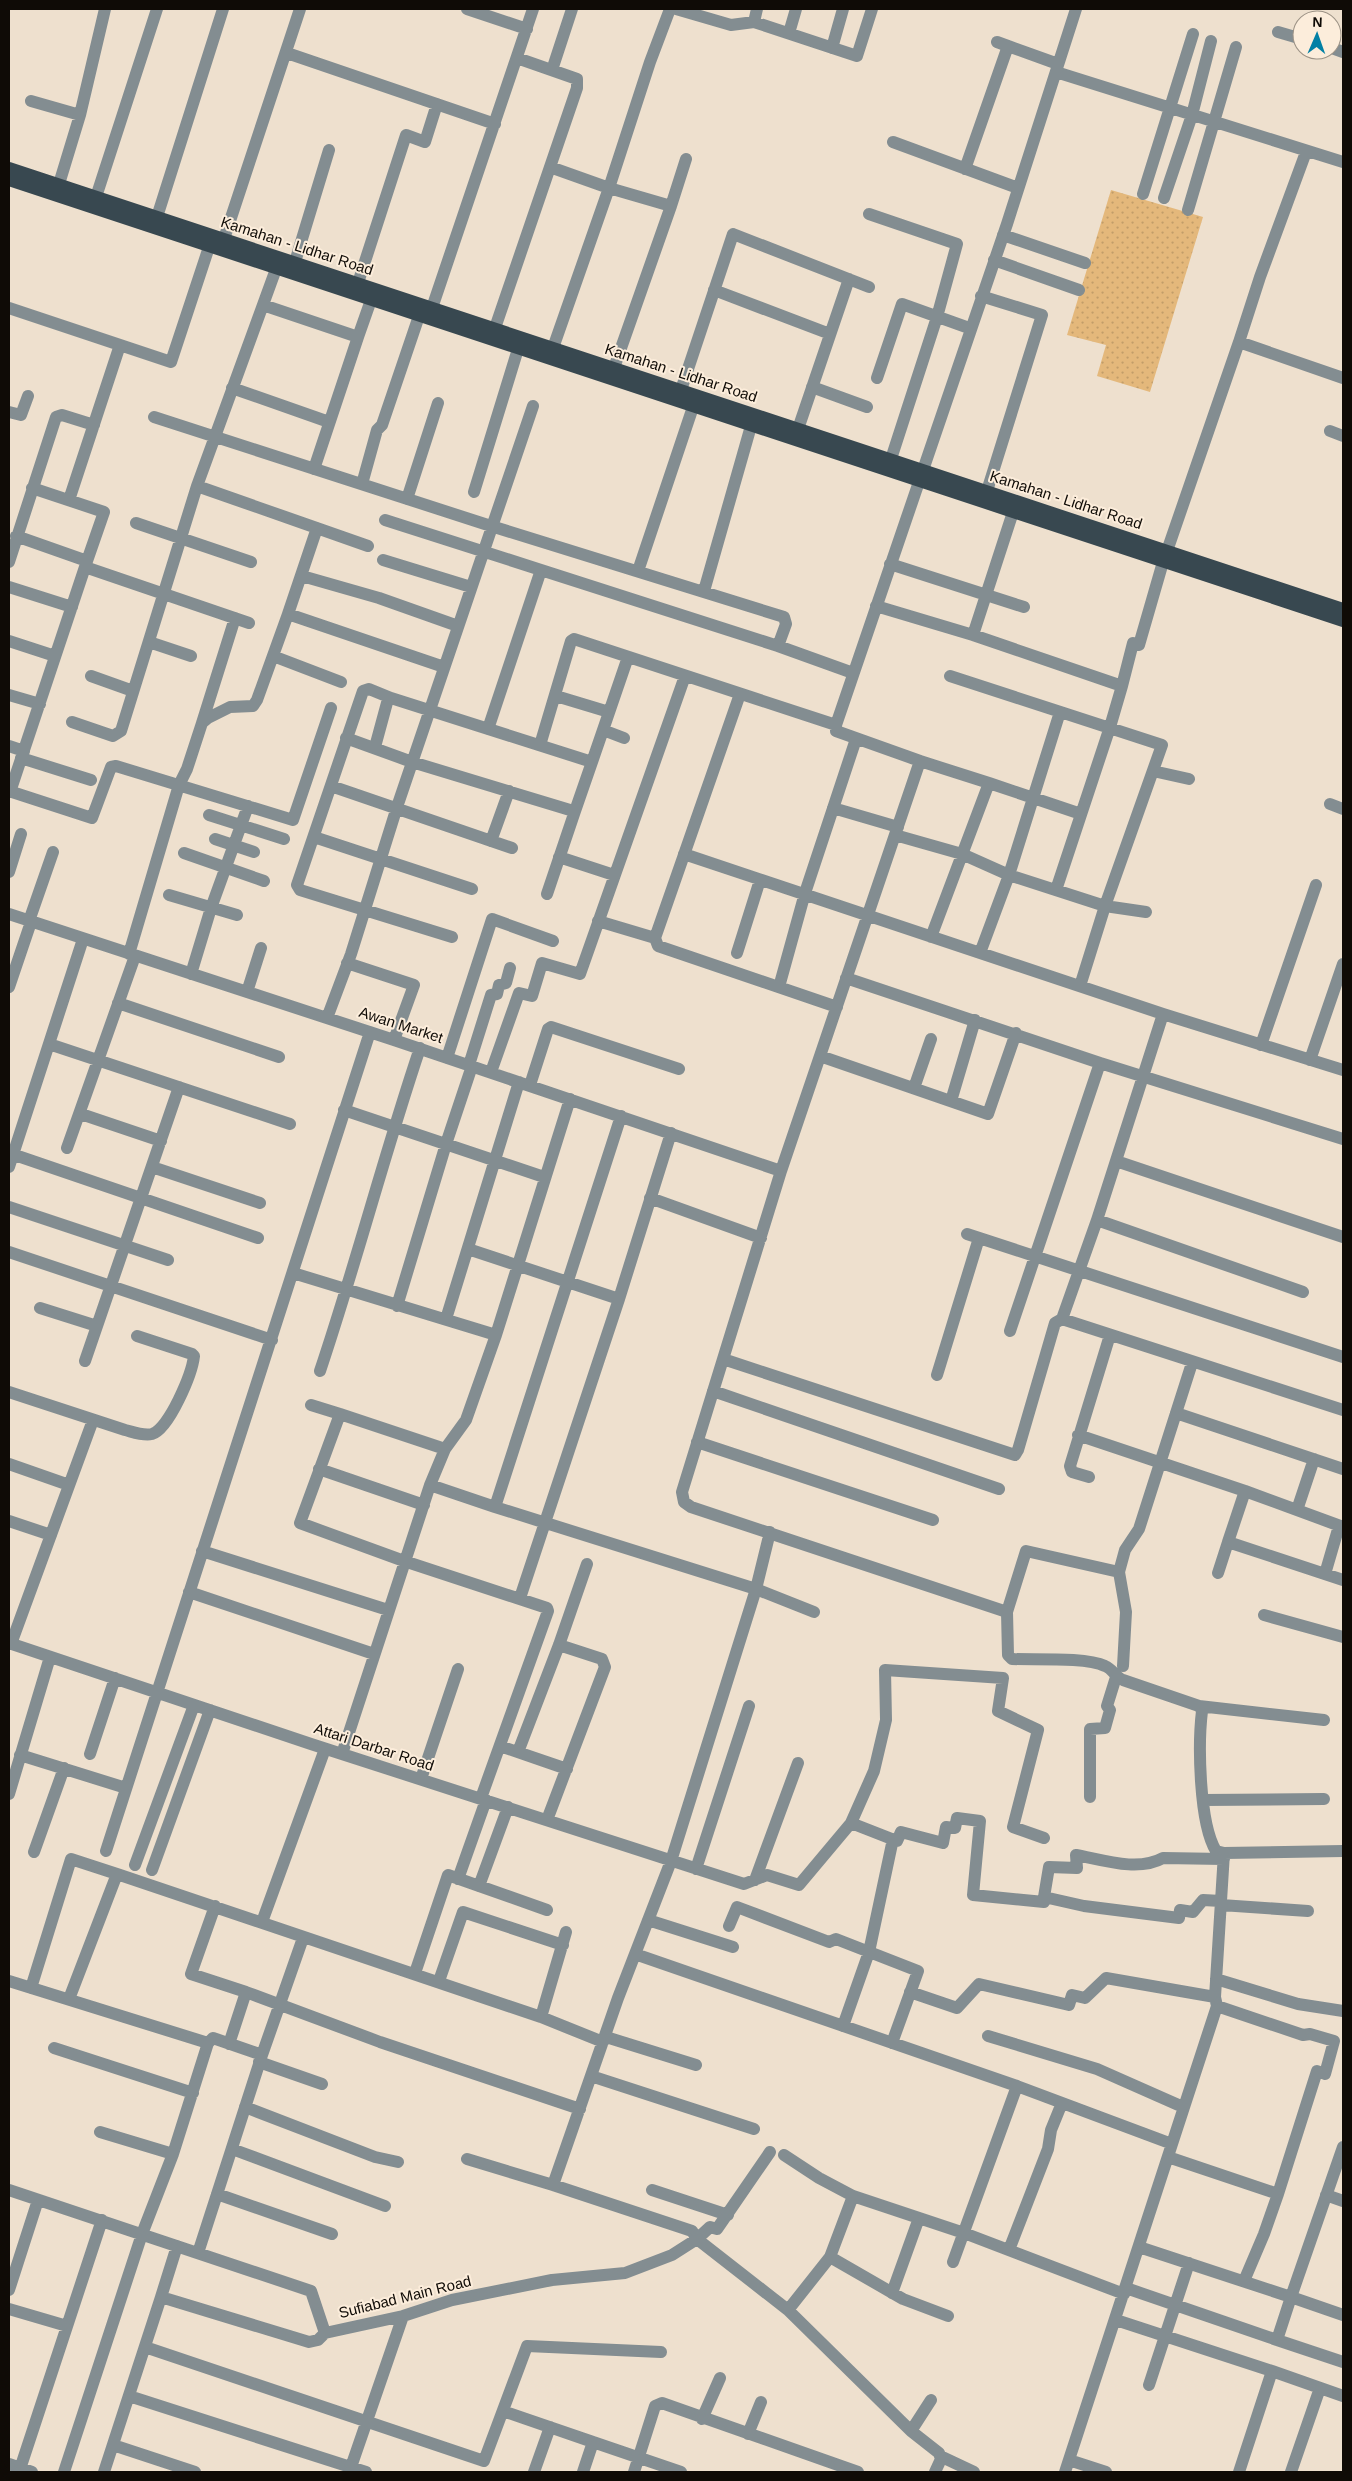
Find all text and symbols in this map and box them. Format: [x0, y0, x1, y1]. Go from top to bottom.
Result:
north arrow [1292, 10, 1342, 60]
text: N [1312, 14, 1323, 30]
street label: Kamahan - Lidhar Road [219, 213, 376, 278]
street label: Kamahan - Lidhar Road [603, 340, 760, 405]
street label: Kamahan - Lidhar Road [988, 467, 1145, 532]
street label: Awan Market [357, 1003, 446, 1046]
street label: Attari Darbar Road [312, 1719, 436, 1774]
street label: Sufiabad Main Road [337, 2272, 473, 2321]

